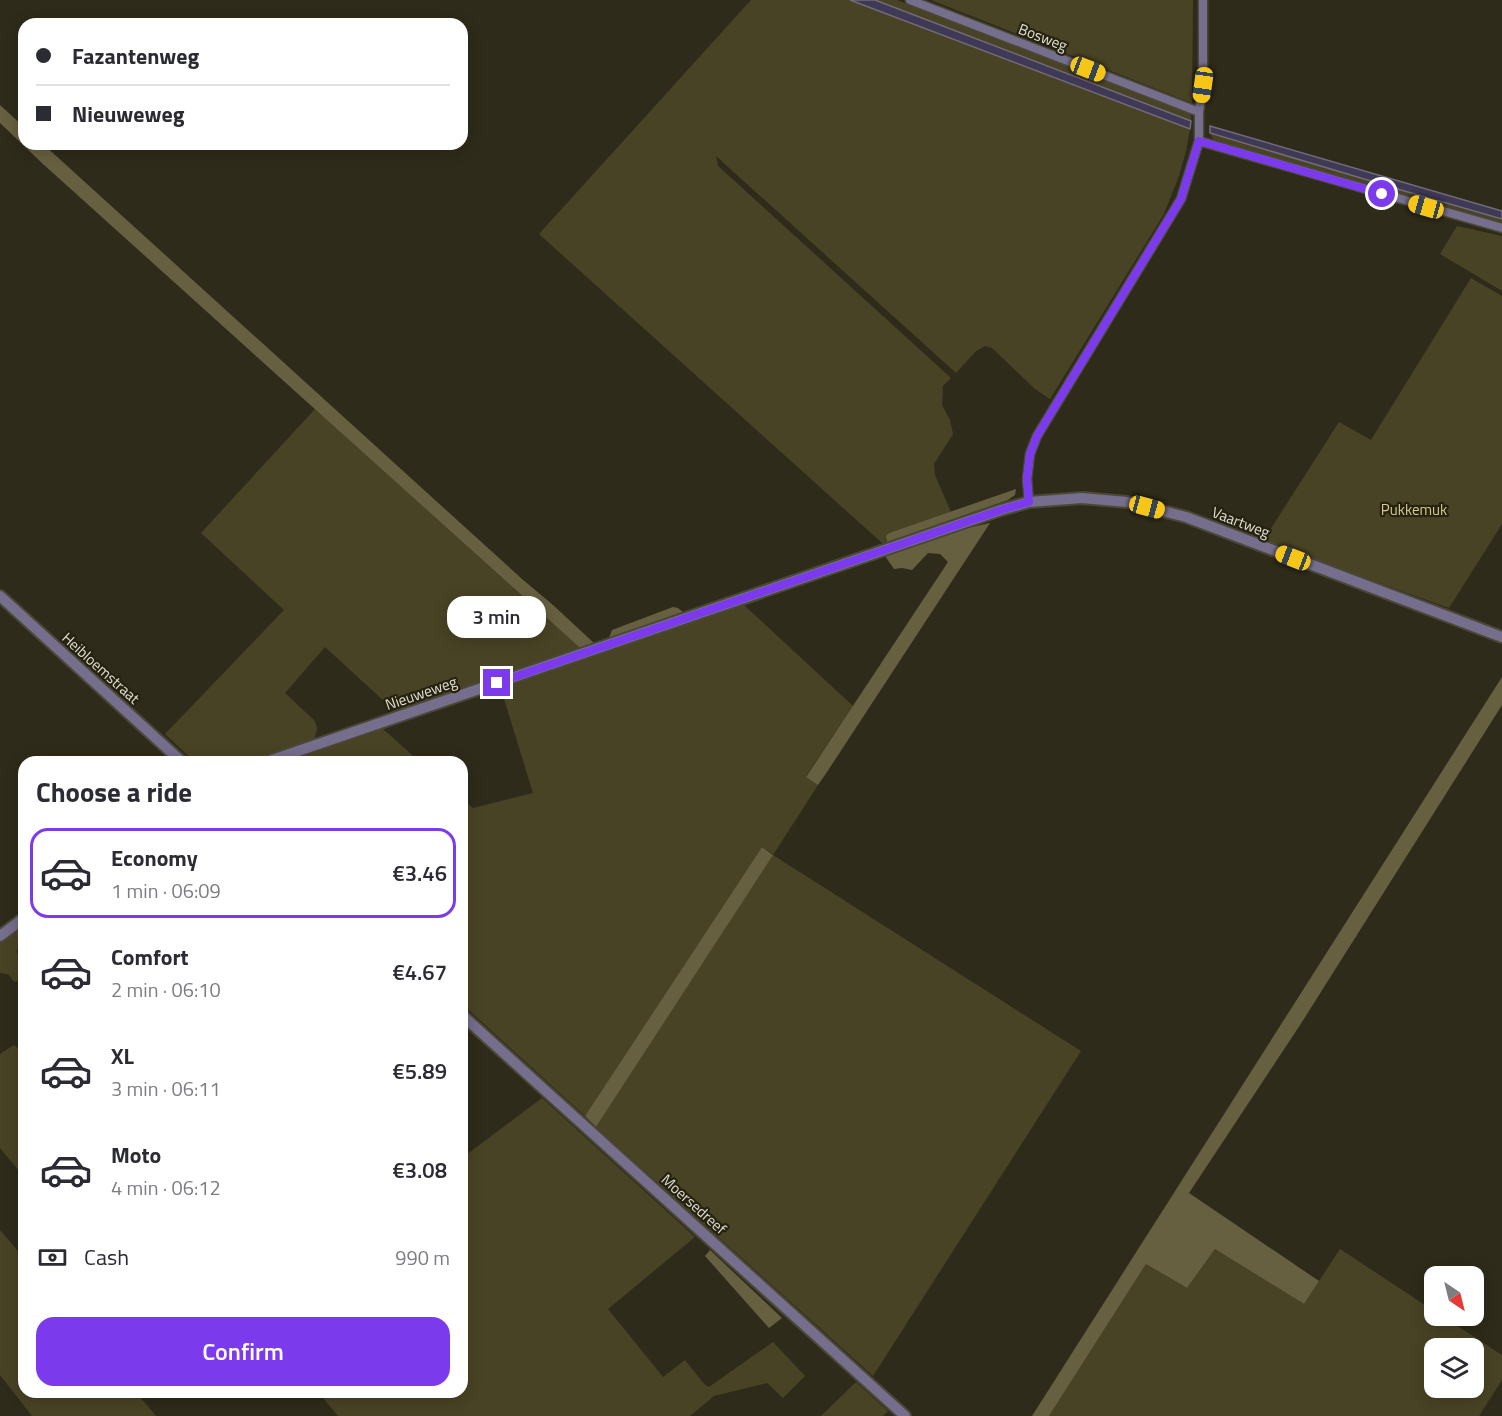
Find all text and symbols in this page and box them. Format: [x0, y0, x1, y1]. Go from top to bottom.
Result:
street label: Bosweg [1015, 17, 1071, 57]
text: Fazantenweg [72, 39, 199, 73]
car [1068, 54, 1108, 84]
car [1192, 66, 1214, 104]
text: Nieuweweg [72, 97, 184, 131]
route start [1368, 180, 1395, 207]
car [1406, 193, 1446, 221]
car [1127, 494, 1167, 520]
park label: Pukkemuk [1381, 498, 1447, 521]
street label: Vaartweg [1209, 500, 1274, 544]
car [1273, 543, 1313, 573]
callout: 3 min [448, 596, 546, 638]
text: 3 min [472, 601, 521, 632]
street label: Heibloemstraat [57, 627, 146, 710]
route end [483, 669, 510, 696]
street label: Nieuweweg [382, 670, 460, 716]
text: Choose a ride [36, 771, 192, 812]
text: Economy [111, 841, 198, 875]
icon: car [39, 846, 93, 900]
text: €3.46 [392, 856, 447, 890]
text: 1 min · 06:09 [111, 875, 221, 906]
text: Comfort [111, 940, 189, 974]
icon: car [39, 945, 93, 999]
text: €4.67 [392, 955, 447, 989]
text: 2 min · 06:10 [111, 974, 221, 1005]
text: XL [111, 1039, 134, 1073]
icon: car [39, 1044, 93, 1098]
text: €5.89 [392, 1054, 447, 1088]
text: 3 min · 06:11 [111, 1073, 221, 1104]
text: Moto [111, 1138, 161, 1172]
icon: car [39, 1143, 93, 1197]
text: €3.08 [392, 1153, 447, 1187]
street label: Moersedreef [656, 1168, 732, 1240]
text: 4 min · 06:12 [111, 1172, 221, 1203]
text: Cash [84, 1240, 129, 1274]
icon: cash [36, 1241, 69, 1274]
text: 990 m [395, 1242, 450, 1273]
north arrow [1424, 1266, 1484, 1326]
map controls [1424, 1266, 1484, 1398]
button: Confirm [36, 1317, 450, 1386]
button: layers [1424, 1338, 1484, 1398]

